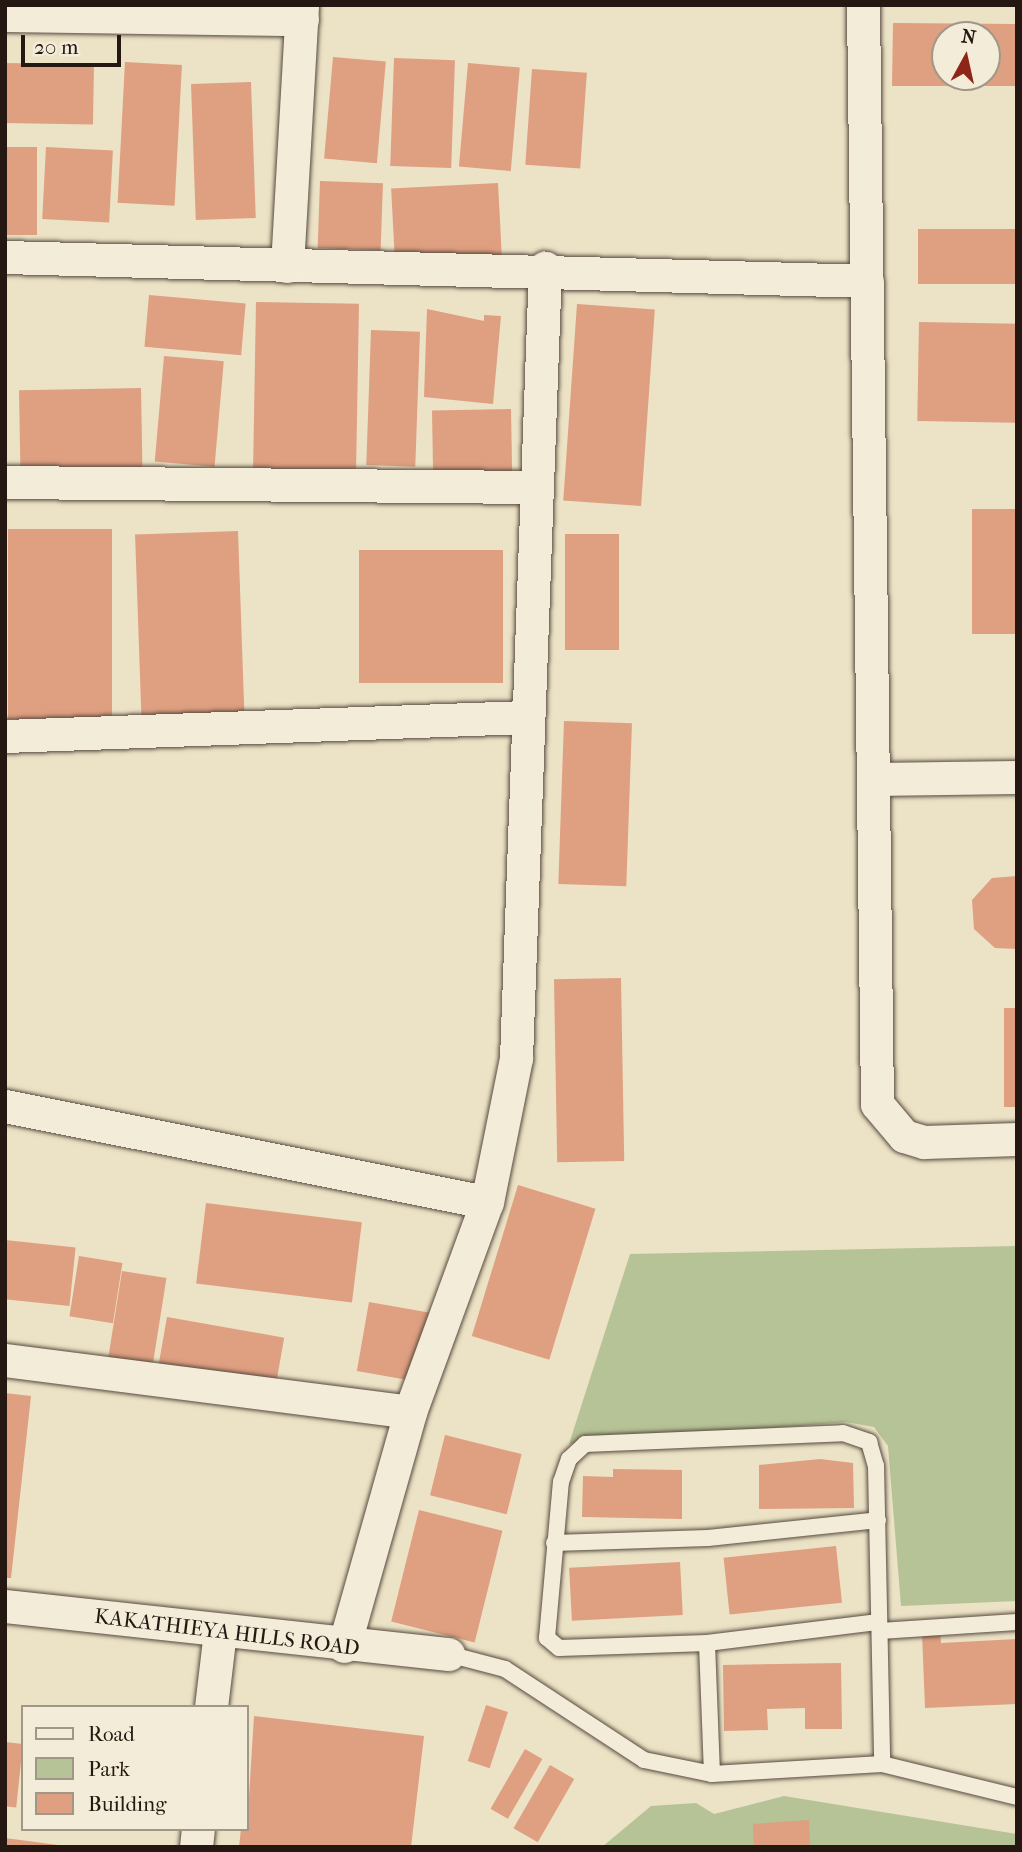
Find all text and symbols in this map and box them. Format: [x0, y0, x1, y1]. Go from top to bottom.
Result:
scale bar [24, 21, 124, 65]
north arrow [931, 21, 1001, 91]
text: N [960, 25, 977, 49]
text: 20 m [34, 35, 78, 59]
street label: KAKATHIEYA HILLS ROAD [93, 1603, 361, 1661]
legend [21, 1705, 248, 1831]
text: Road [88, 1722, 135, 1746]
text: Park [88, 1757, 130, 1781]
text: Building [88, 1792, 166, 1816]

